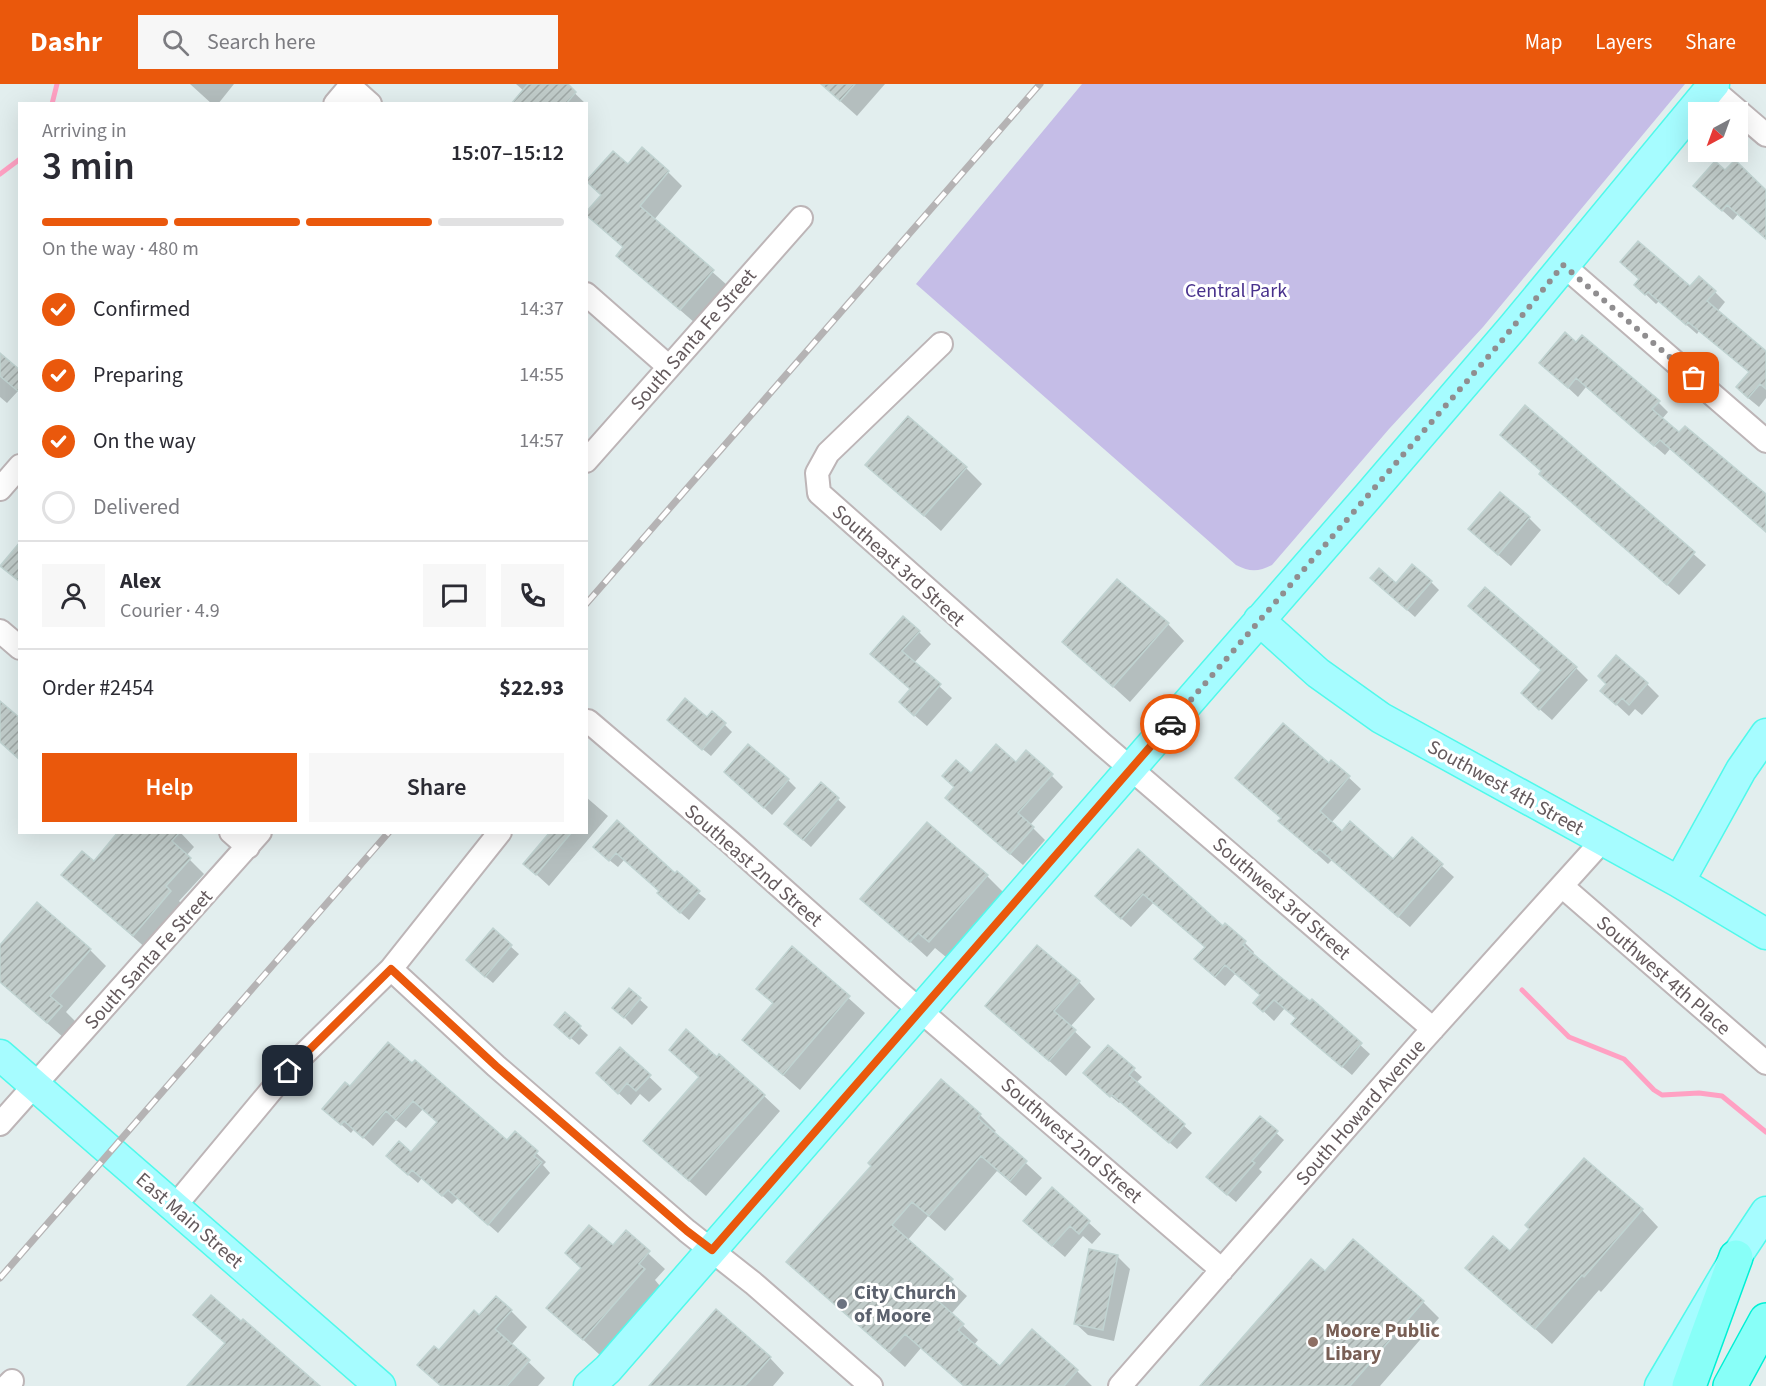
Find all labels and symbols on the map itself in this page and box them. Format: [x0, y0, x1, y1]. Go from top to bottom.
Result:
north arrow [1688, 102, 1748, 162]
street label: South Santa Fe Street [624, 262, 763, 417]
park label: Central Park [1185, 277, 1287, 305]
pin [1668, 352, 1719, 403]
street label: Southeast 3rd Street [826, 498, 971, 633]
courier [1140, 694, 1200, 754]
street label: Southwest 4th Street [1422, 733, 1589, 843]
street label: Southeast 2nd Street [678, 798, 829, 934]
street label: Southwest 3rd Street [1206, 831, 1357, 967]
street label: South Santa Fe Street [78, 883, 219, 1036]
street label: Southwest 4th Place [1590, 910, 1737, 1042]
street label: South Howard Avenue [1289, 1033, 1432, 1192]
pin [262, 1045, 313, 1096]
street label: Southwest 2nd Street [995, 1071, 1148, 1210]
street label: East Main Street [130, 1166, 249, 1275]
place label: City Church of Moore [854, 1279, 956, 1330]
marker: City Church of Moore [835, 1297, 849, 1311]
place label: Moore Public Libary [1325, 1317, 1440, 1368]
marker: Moore Public Libary [1306, 1335, 1320, 1349]

